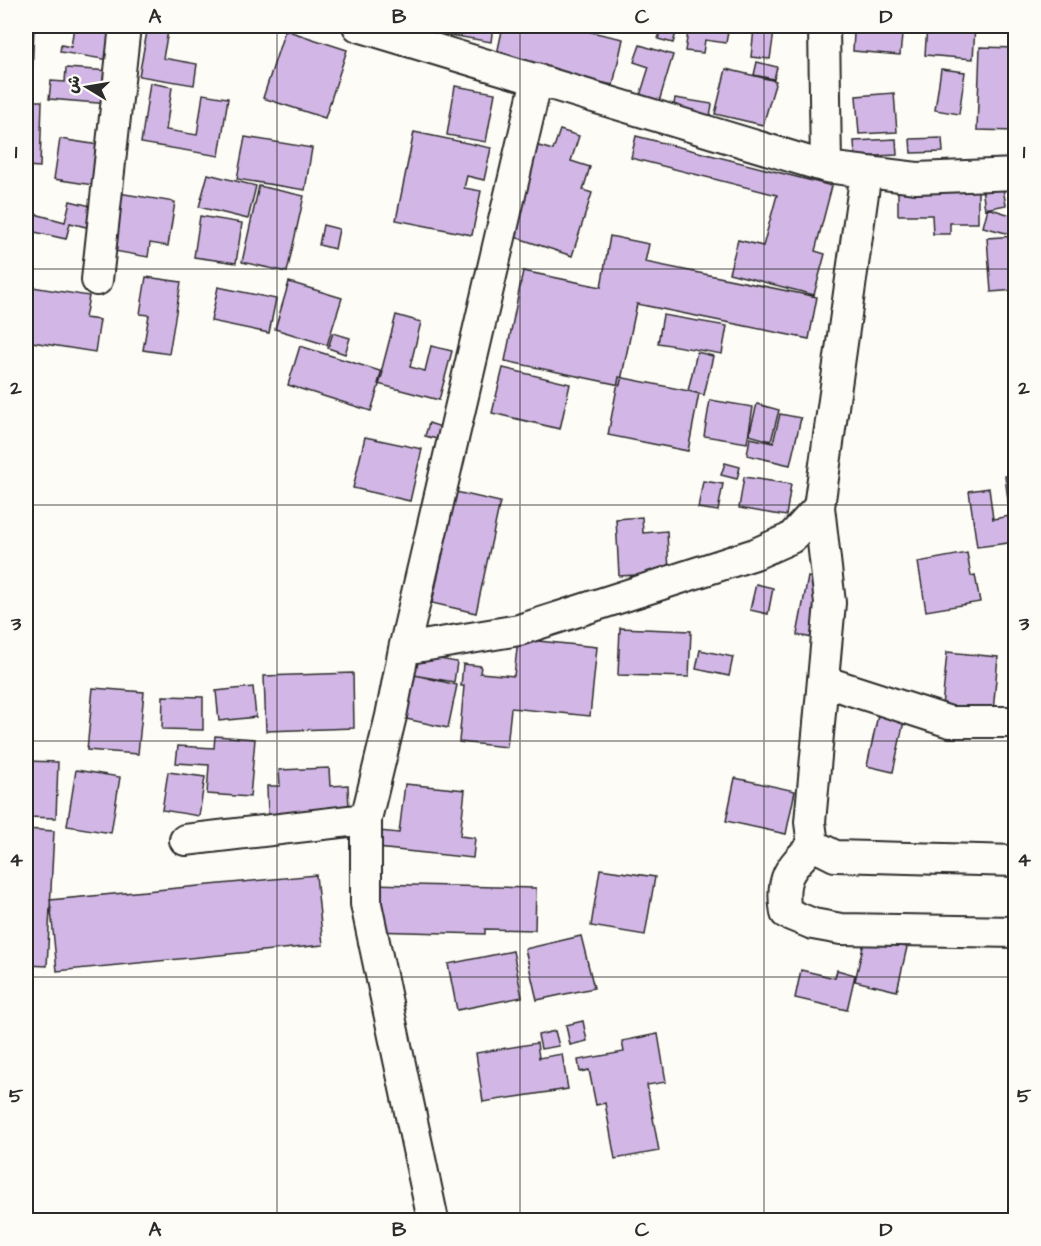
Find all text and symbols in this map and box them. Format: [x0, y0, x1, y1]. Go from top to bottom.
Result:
text: A [149, 3, 162, 31]
text: B [392, 3, 407, 31]
text: C [635, 3, 650, 31]
text: D [880, 3, 893, 31]
north arrow [57, 57, 117, 117]
text: ش [61, 74, 86, 95]
text: 1 [15, 138, 18, 166]
text: 1 [1023, 138, 1026, 166]
text: 2 [9, 374, 22, 402]
text: 2 [1017, 374, 1030, 402]
text: 3 [10, 610, 22, 638]
text: 3 [1018, 610, 1030, 638]
text: 4 [9, 846, 23, 874]
text: 4 [1017, 846, 1031, 874]
text: 5 [9, 1082, 24, 1110]
text: 5 [1017, 1082, 1032, 1110]
text: A [149, 1216, 162, 1244]
text: B [392, 1216, 407, 1244]
text: C [635, 1216, 650, 1244]
text: D [880, 1216, 893, 1244]

